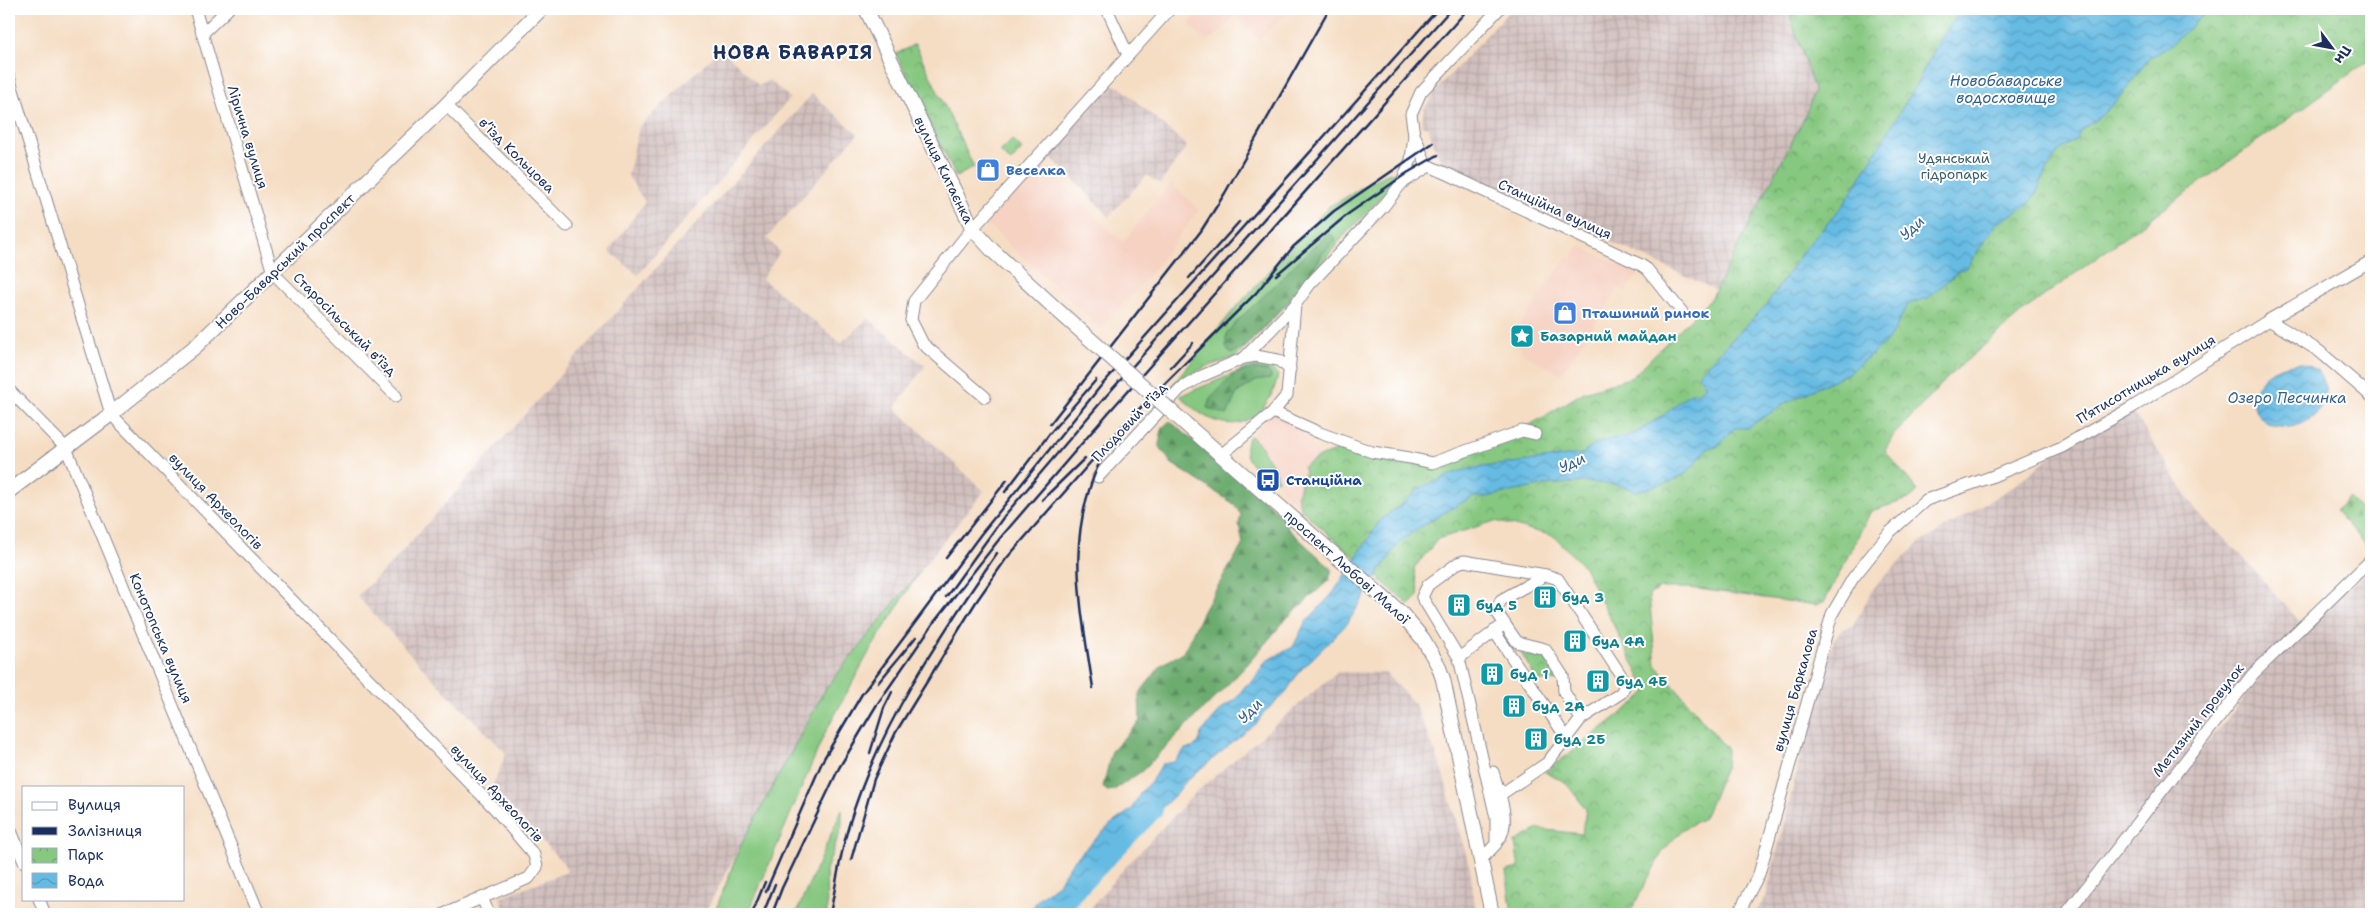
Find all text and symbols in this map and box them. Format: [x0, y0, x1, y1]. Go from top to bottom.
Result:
north arrow [2308, 22, 2358, 72]
district label: НОВА БАВАРІЯ [713, 40, 873, 65]
text: Пн [2330, 42, 2356, 68]
water label: Новобаварське водосховище [1950, 71, 2062, 108]
street label: Лірична вулиця [224, 83, 272, 191]
street label: в’їзд Кольцова [475, 113, 559, 197]
street label: вулиця Китаєнка [910, 113, 978, 227]
park label: Удянський гідропарк [1918, 149, 1990, 183]
shop icon: Веселка [975, 157, 1001, 183]
place label: Веселка [1006, 161, 1066, 179]
street label: Станційна вулиця [1495, 175, 1615, 243]
street label: Ново-Баварський проспект [211, 189, 359, 333]
water label: Уди [1895, 211, 1929, 245]
street label: Старосільський в'їзд [289, 268, 401, 380]
shop icon: Пташиний ринок [1552, 300, 1578, 326]
place label: Пташиний ринок [1582, 304, 1710, 322]
place icon: Базарний майдан [1509, 323, 1535, 349]
place label: Базарний майдан [1540, 327, 1677, 345]
street label: П’ятисотницька вулиця [2073, 330, 2219, 428]
street label: Плодовий в'їзд [1088, 378, 1171, 466]
water label: Озеро Песчинка [2227, 388, 2347, 408]
water label: Уди [1555, 448, 1589, 478]
street label: вулиця Археологів [165, 449, 267, 553]
bus stop icon: Станційна [1255, 467, 1281, 493]
place label: Станційна [1286, 471, 1362, 489]
street label: проспект Любові Малої [1280, 506, 1414, 629]
street label: Конотопська вулиця [125, 570, 197, 706]
building icon: буд 3 [1532, 584, 1558, 610]
place label: буд 3 [1562, 588, 1604, 606]
building icon: буд 5 [1446, 592, 1472, 618]
place label: буд 5 [1476, 596, 1517, 614]
street label: вулиця Баркалова [1769, 626, 1821, 754]
building icon: буд 4А [1562, 628, 1588, 654]
place label: буд 4А [1592, 632, 1645, 650]
street label: Метизний провулок [2148, 659, 2248, 780]
building icon: буд 1 [1479, 661, 1505, 687]
place label: буд 1 [1510, 665, 1549, 683]
building icon: буд 4Б [1585, 668, 1611, 694]
place label: буд 4Б [1616, 672, 1667, 690]
building icon: буд 2А [1501, 693, 1527, 719]
water label: Уди [1233, 694, 1267, 728]
place label: буд 2А [1532, 697, 1585, 715]
building icon: буд 2Б [1523, 726, 1549, 752]
place label: буд 2Б [1554, 730, 1605, 748]
street label: вулиця Археологів [447, 740, 547, 846]
legend [22, 786, 185, 900]
text: Вулиця [68, 795, 121, 815]
text: Залізниця [68, 821, 142, 841]
text: Парк [68, 845, 104, 865]
text: Вода [68, 871, 105, 891]

